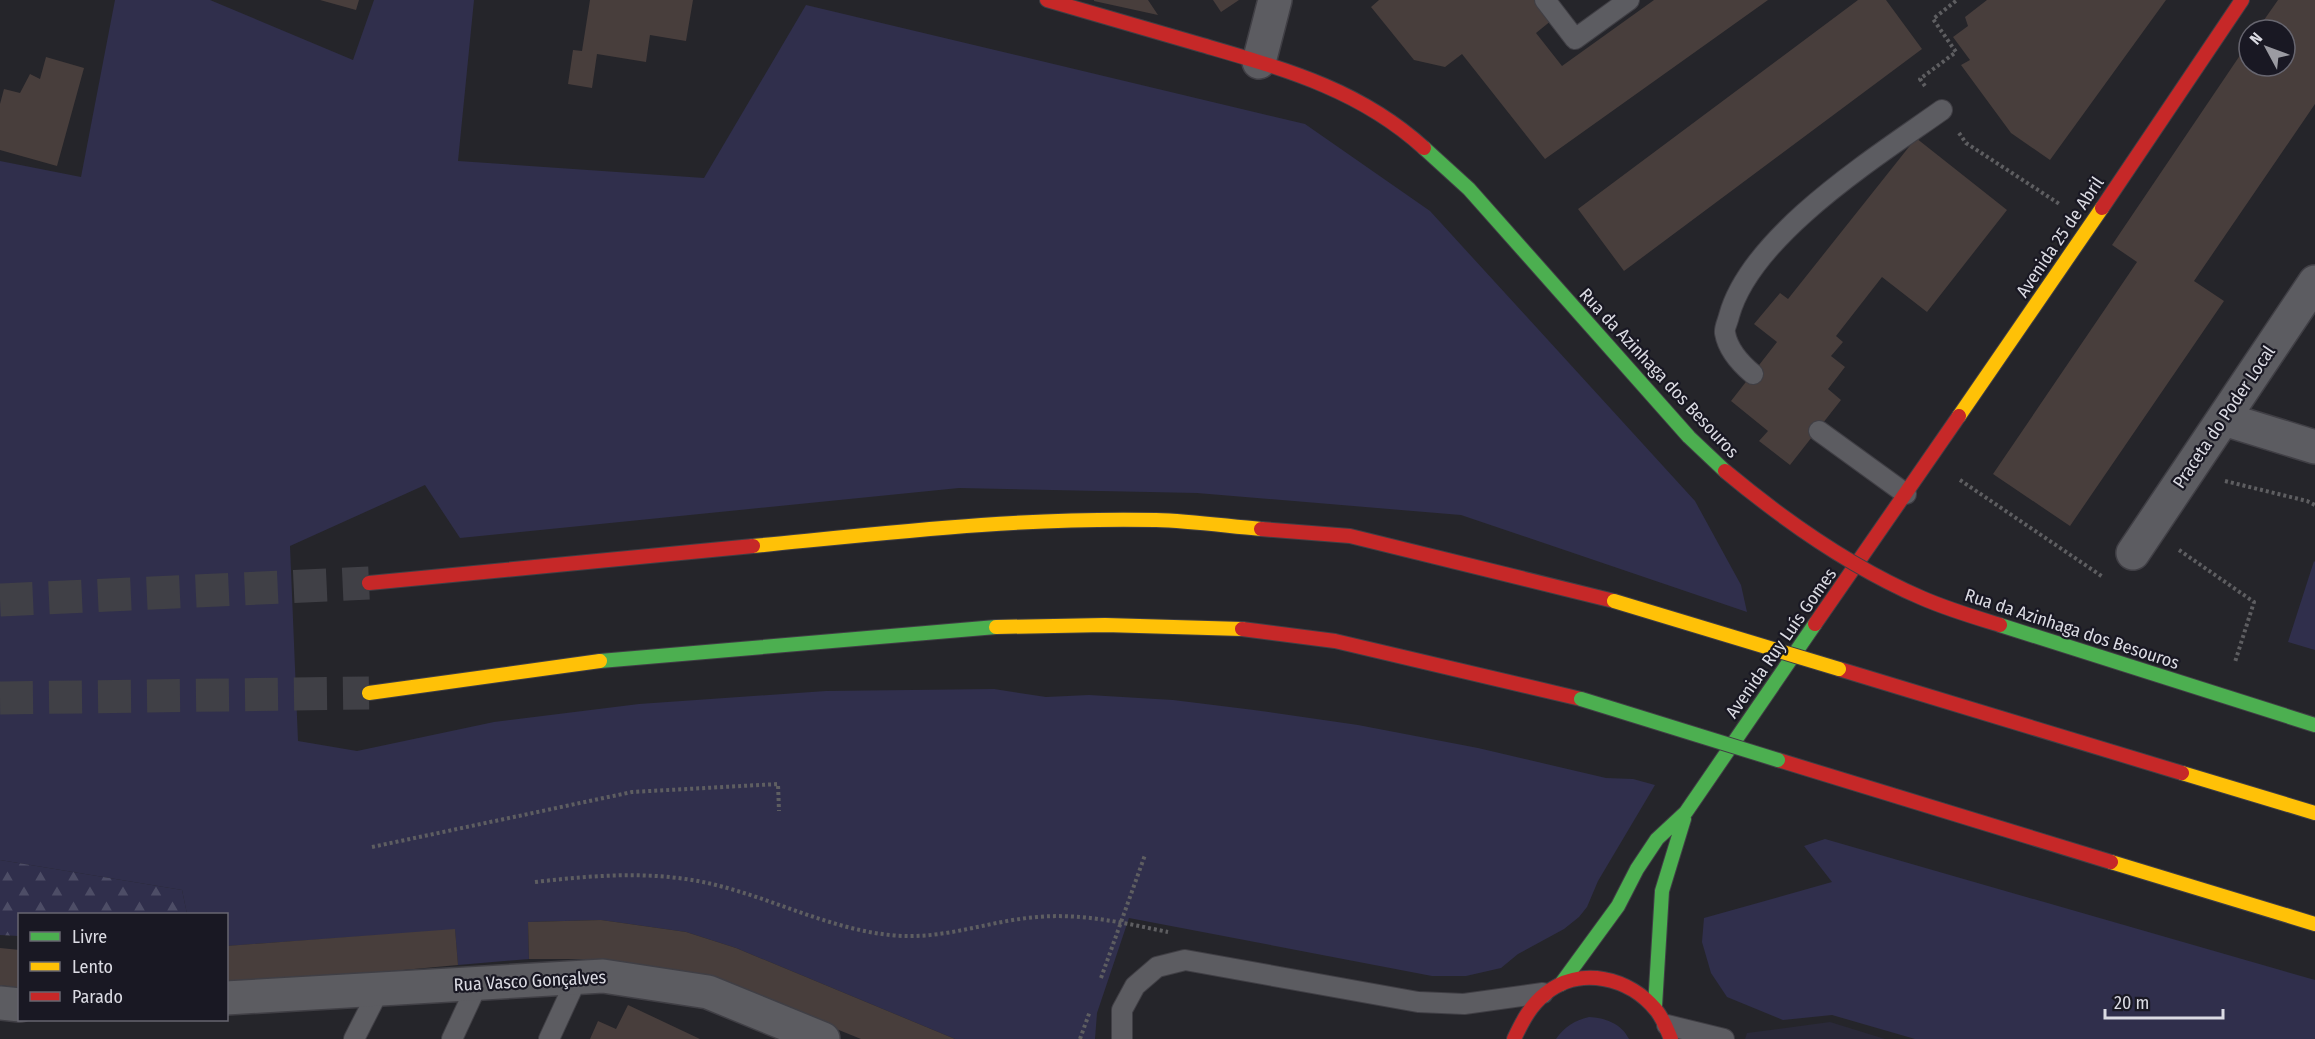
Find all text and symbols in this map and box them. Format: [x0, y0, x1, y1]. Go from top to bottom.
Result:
north arrow [2237, 18, 2297, 78]
text: N [2246, 29, 2266, 48]
street label: Avenida 25 de Abril [2012, 172, 2109, 302]
street label: Rua da Azinhaga dos Besouros [1575, 284, 1744, 463]
street label: Praceta do Poder Local [2168, 341, 2280, 493]
street label: Avenida Ruy Luís Gomes [1721, 563, 1841, 722]
street label: Rua da Azinhaga dos Besouros [1962, 584, 2182, 674]
legend [18, 913, 228, 1021]
text: Livre [72, 926, 107, 948]
text: Lento [72, 956, 113, 978]
street label: Rua Vasco Gonçalves [453, 966, 607, 996]
scale bar [2105, 982, 2224, 1020]
text: Parado [72, 986, 123, 1008]
text: 20 m [2114, 992, 2149, 1014]

